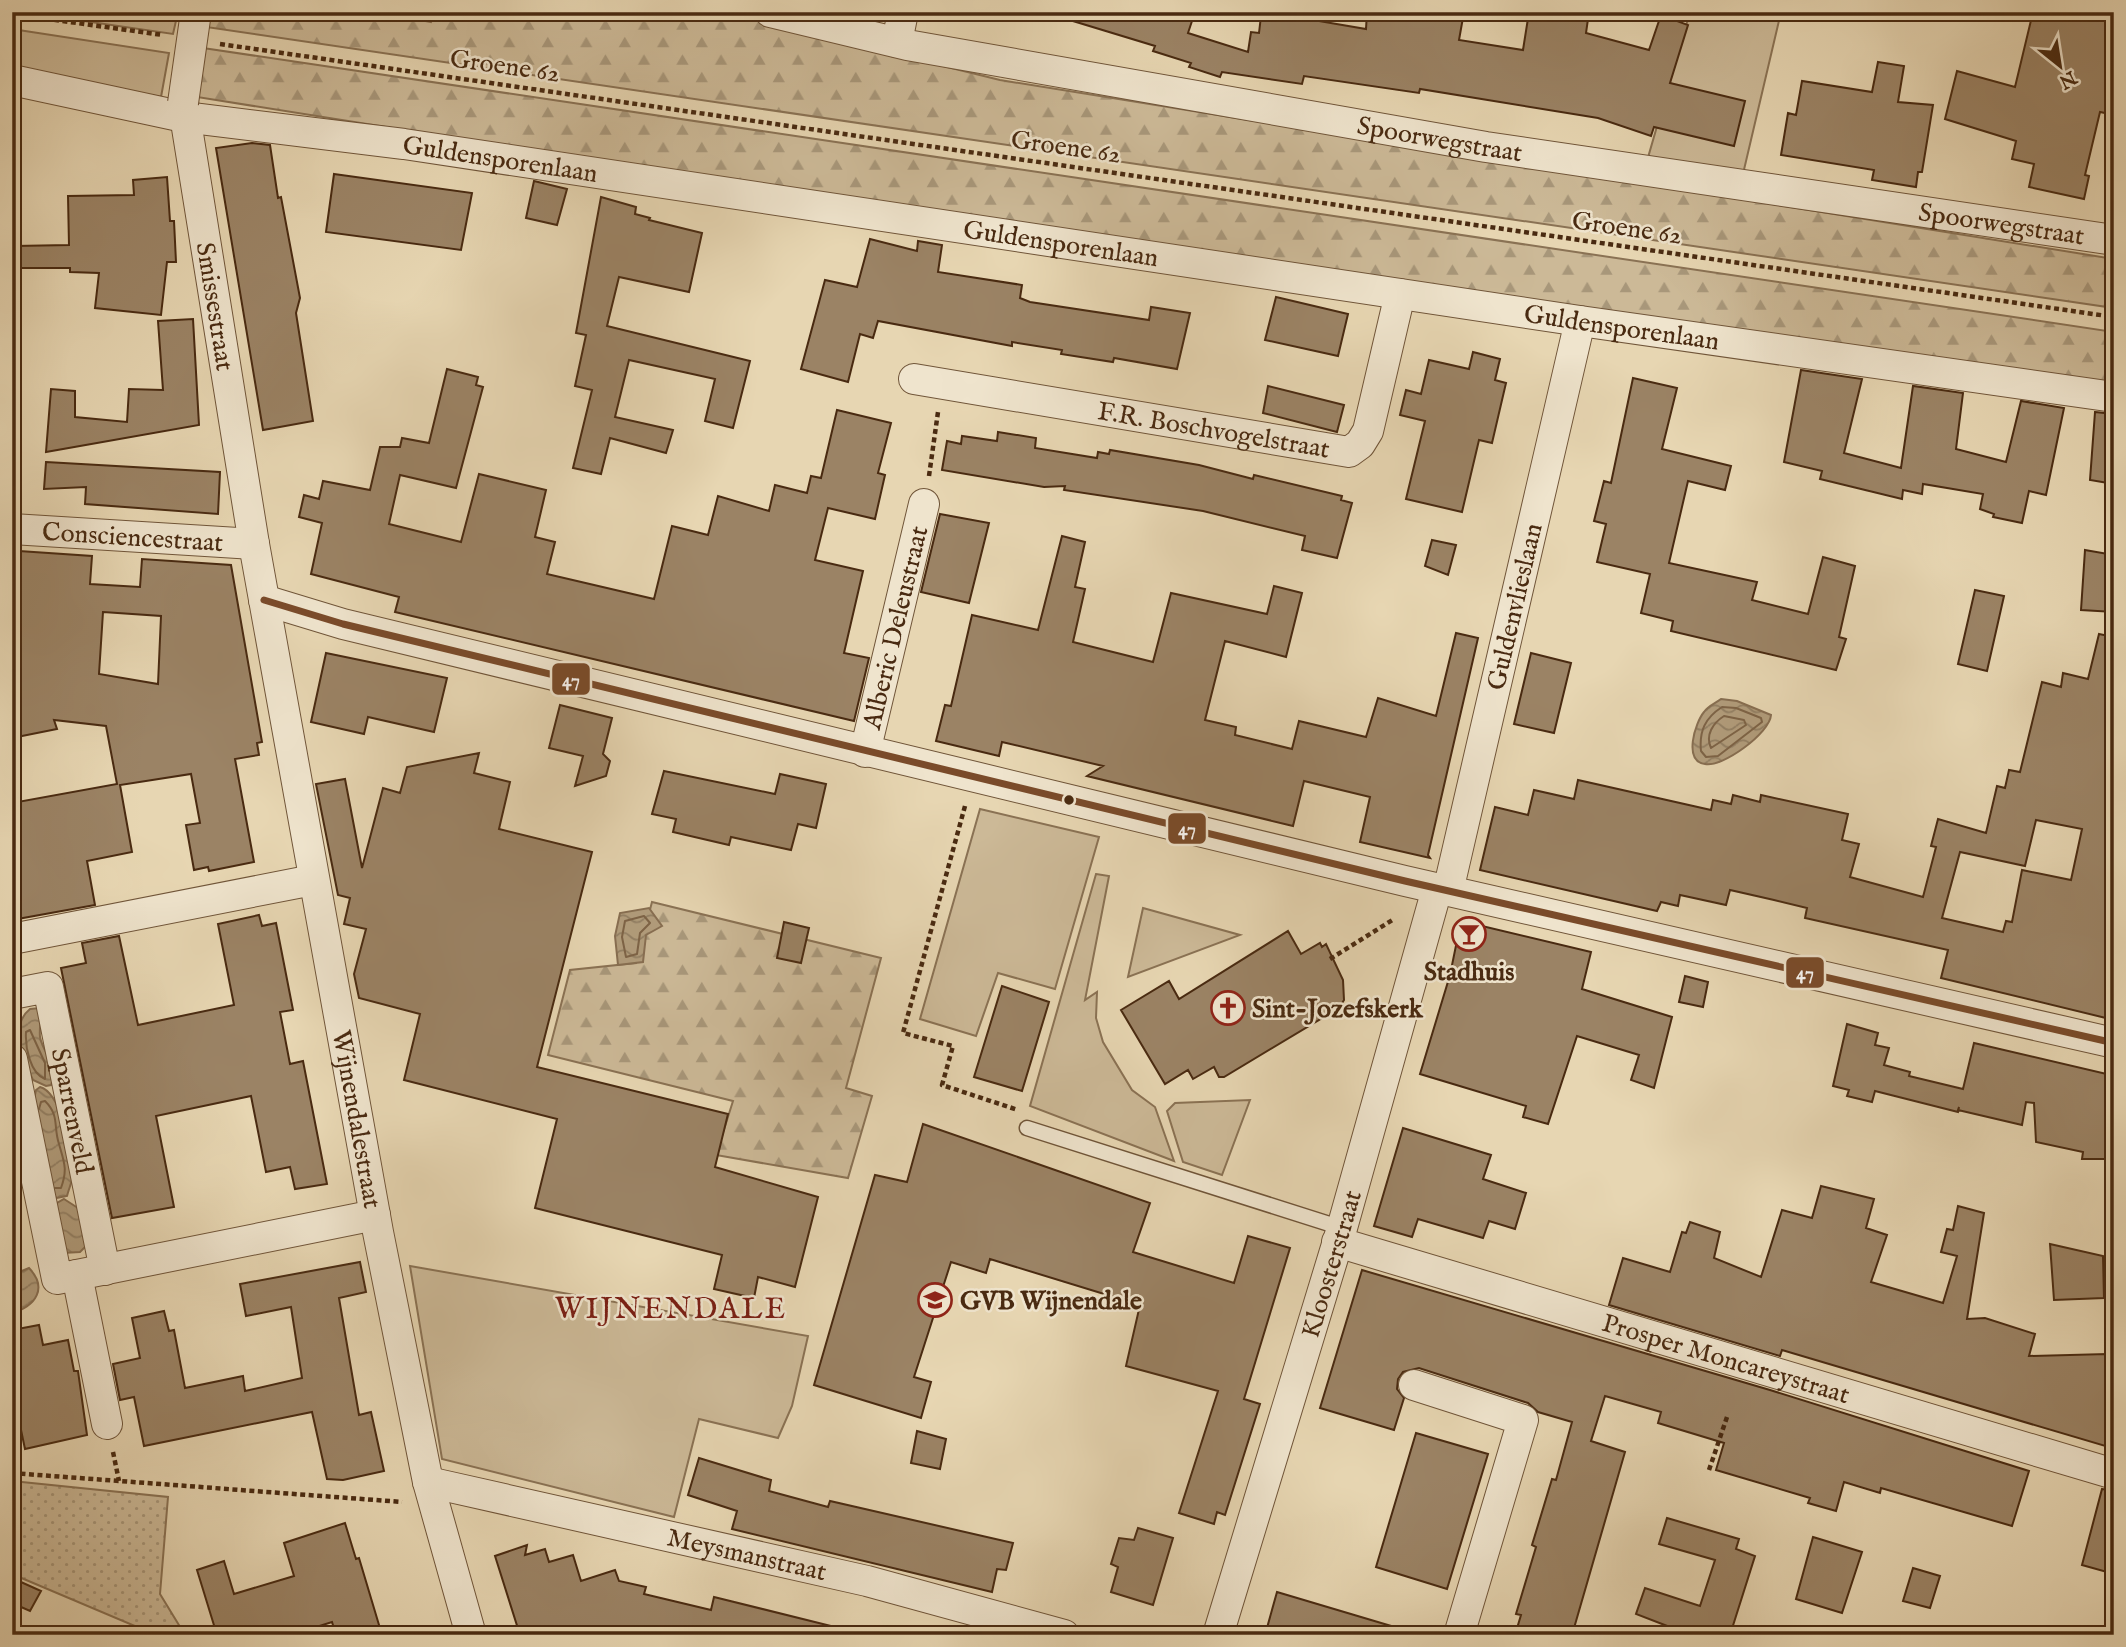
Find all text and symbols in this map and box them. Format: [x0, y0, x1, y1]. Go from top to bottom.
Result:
north arrow [2024, 32, 2094, 102]
street label: Groene 62 [448, 42, 562, 91]
text: N [2054, 64, 2081, 94]
street label: Spoorwegstraat [1354, 110, 1525, 170]
street label: Groene 62 [1009, 123, 1123, 172]
street label: Guldensporenlaan [400, 129, 600, 191]
street label: Spoorwegstraat [1916, 196, 2086, 253]
street label: Groene 62 [1570, 204, 1684, 253]
street label: Guldensporenlaan [961, 213, 1161, 275]
street label: Smissestraat [188, 240, 241, 373]
street label: Guldensporenlaan [1522, 298, 1721, 359]
street label: F.R. Boschvogelstraat [1095, 395, 1332, 467]
street label: Consciencestraat [41, 516, 224, 560]
street label: Guldenvlieslaan [1480, 520, 1551, 694]
street label: Alberic Deleustraat [856, 523, 936, 734]
line badge: 47 [551, 662, 591, 696]
text: 47 [562, 669, 580, 693]
unlabelled marker [1062, 793, 1076, 807]
line badge: 47 [1167, 812, 1207, 845]
text: 47 [1178, 818, 1196, 842]
bar icon: Stadhuis [1450, 915, 1488, 953]
place label: Stadhuis [1424, 956, 1514, 989]
line badge: 47 [1785, 956, 1825, 989]
text: 47 [1796, 962, 1814, 986]
church icon: Sint-Jozefskerk [1209, 989, 1247, 1027]
place label: Sint-Jozefskerk [1252, 993, 1424, 1026]
street label: Wijnendalestraat [324, 1028, 388, 1211]
street label: Sparrenveld [43, 1045, 100, 1177]
street label: Kloosterstraat [1295, 1187, 1370, 1342]
school or university icon: GVB Wijnendale [916, 1281, 954, 1319]
place label: GVB Wijnendale [960, 1285, 1142, 1318]
district label: WIJNENDALE [555, 1291, 787, 1329]
street label: Prosper Moncareystraat [1598, 1307, 1853, 1412]
street label: Meysmanstraat [664, 1521, 830, 1589]

